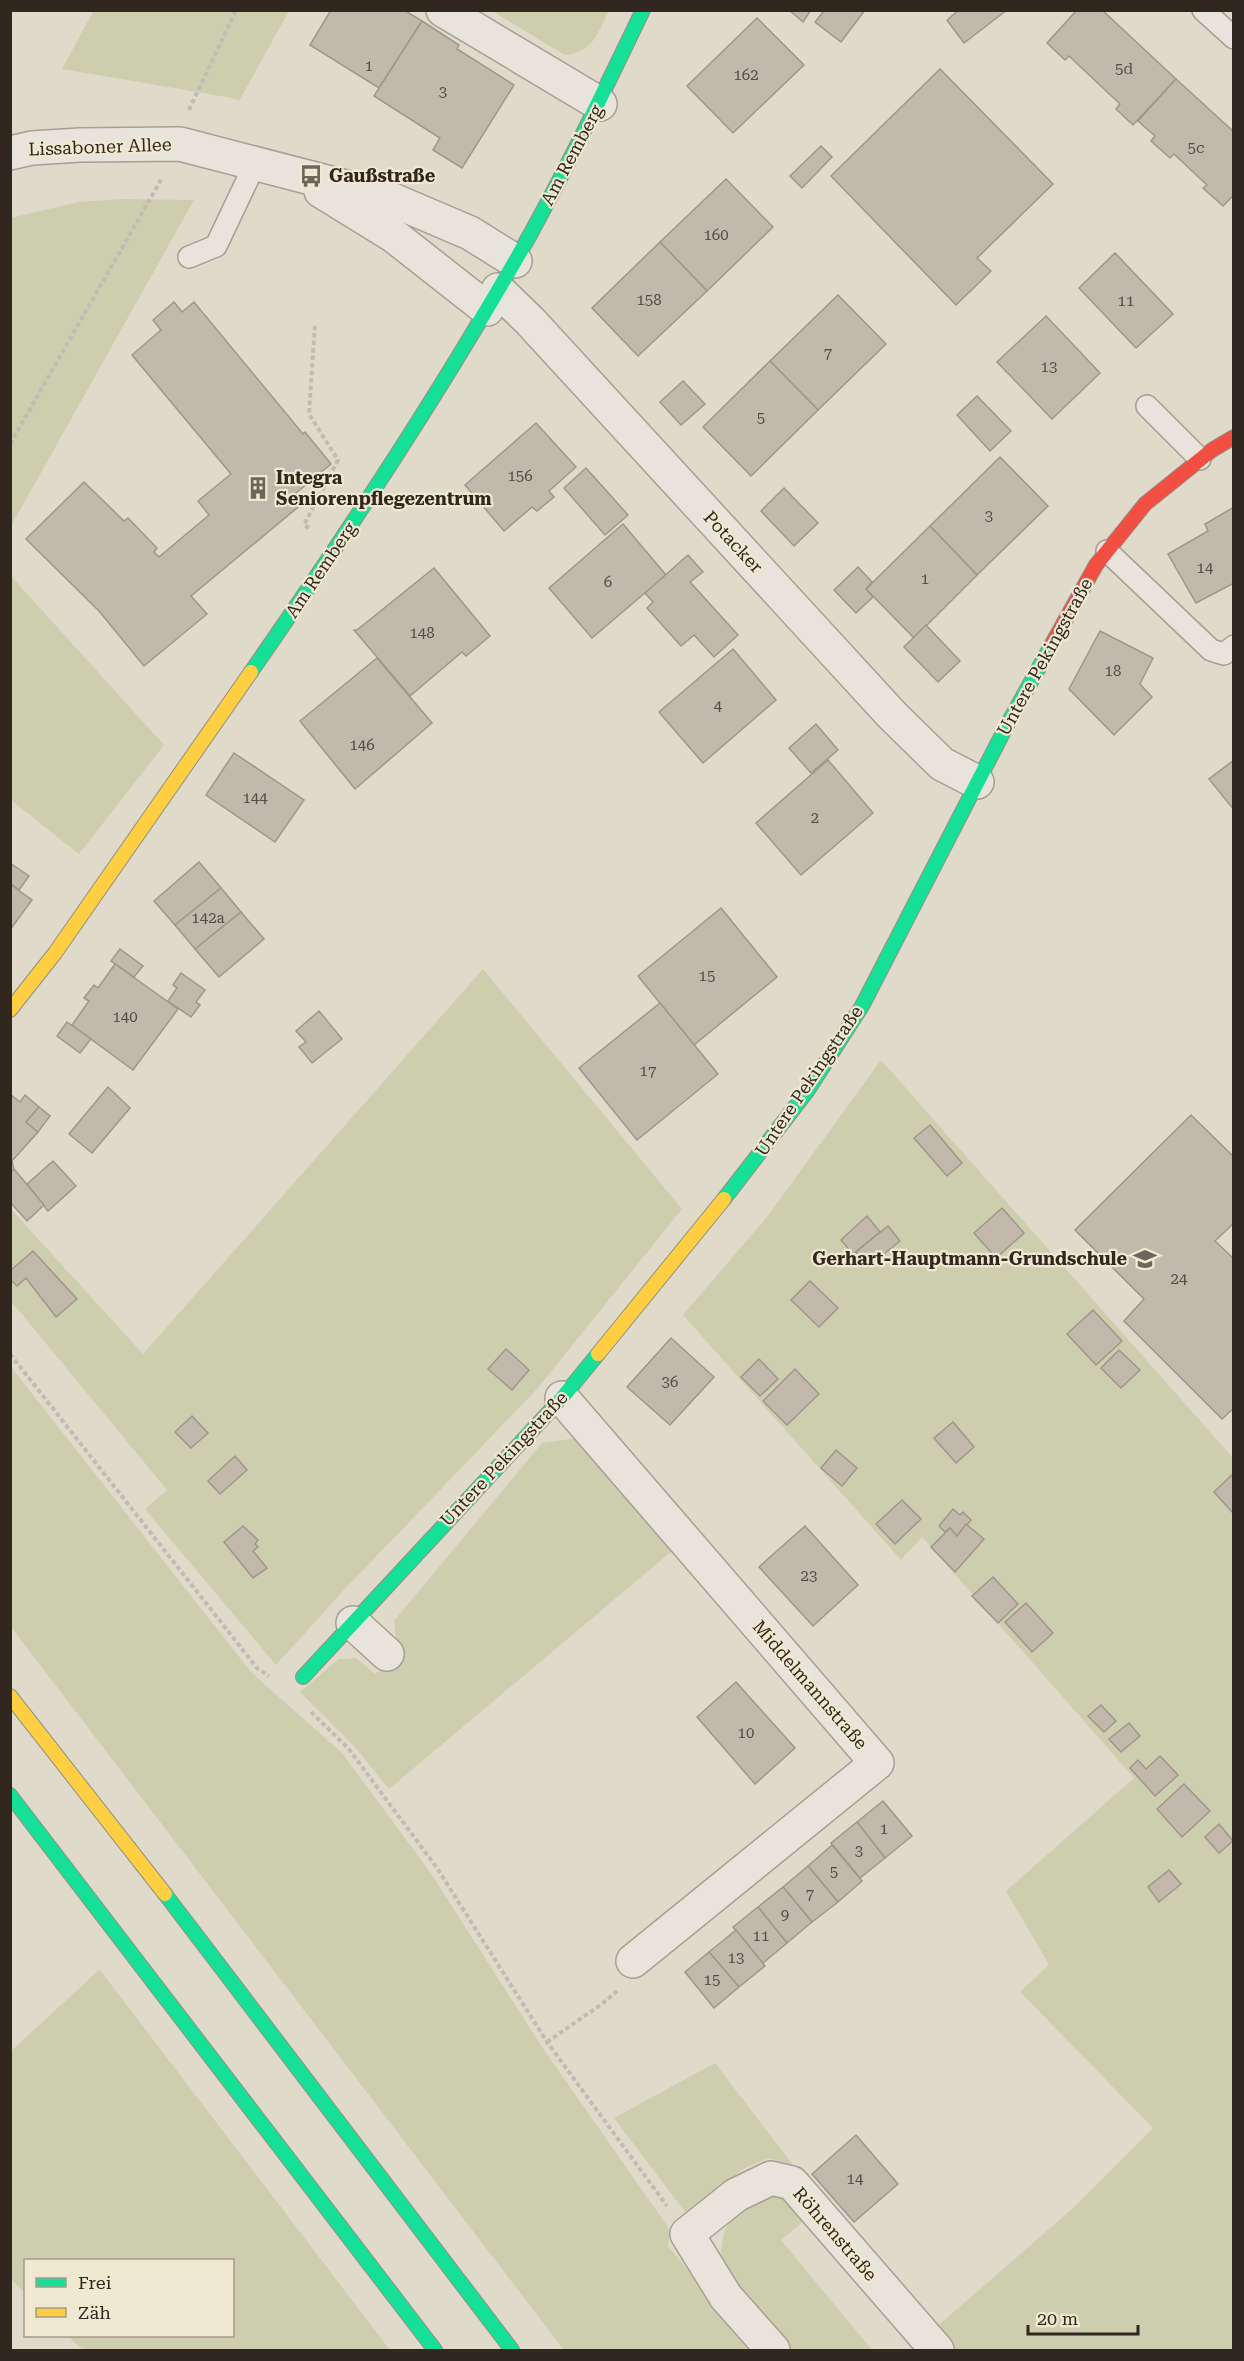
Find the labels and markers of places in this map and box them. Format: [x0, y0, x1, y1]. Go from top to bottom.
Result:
bus stop icon: Gaußstraße [298, 163, 324, 189]
place label: Gaußstraße [329, 165, 436, 186]
place label: Integra Seniorenpflegezentrum [276, 467, 492, 509]
building icon: Integra Seniorenpflegezentrum [245, 475, 271, 501]
school or university icon: Gerhart-Hauptmann-Grundschule [1132, 1246, 1158, 1272]
place label: Gerhart-Hauptmann-Grundschule [812, 1248, 1127, 1269]

